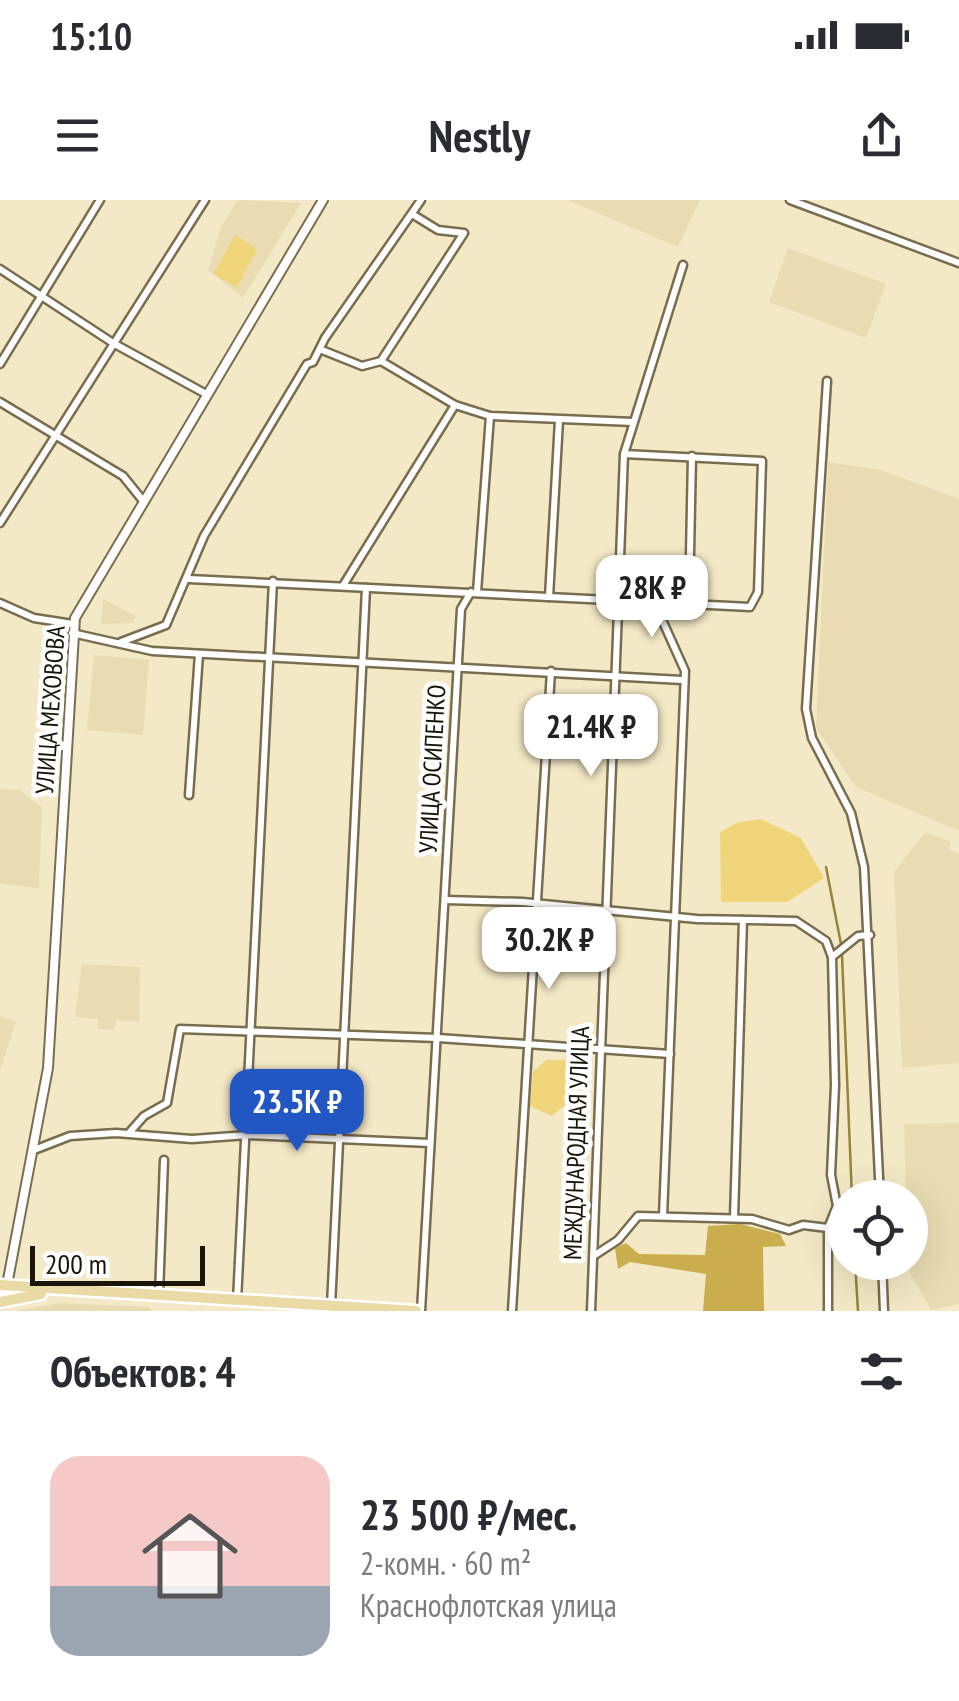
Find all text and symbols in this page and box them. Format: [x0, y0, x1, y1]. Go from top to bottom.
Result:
text: 15:10 [50, 11, 132, 60]
text: Nestly [429, 106, 530, 164]
icon: menu [50, 108, 105, 163]
icon: share [854, 108, 909, 163]
pin: 28K ₽ [582, 555, 722, 640]
text: 28K ₽ [618, 566, 686, 608]
street label: УЛИЦА МЕХОВОВА [28, 625, 72, 795]
street label: УЛИЦА ОСИПЕНКО [412, 684, 452, 854]
pin: 21.4K ₽ [499, 694, 683, 779]
text: 21.4K ₽ [546, 705, 636, 747]
pin: 30.2K ₽ [457, 907, 641, 992]
text: 30.2K ₽ [504, 918, 594, 960]
street label: МЕЖДУНАРОДНАЯ УЛИЦА [556, 1025, 596, 1260]
pin: 23.5K ₽ [205, 1069, 389, 1154]
text: 23.5K ₽ [252, 1080, 342, 1122]
map controls [828, 1180, 928, 1280]
button: locate [828, 1180, 928, 1280]
scale bar [30, 1241, 205, 1286]
text: 200 m [45, 1245, 107, 1282]
text: Объектов: 4 [50, 1344, 236, 1399]
icon: filters [854, 1344, 909, 1399]
text: 23 500 ₽/мес. [360, 1487, 577, 1542]
icon: home [130, 1496, 250, 1616]
text: 2-комн. · 60 m² [360, 1542, 531, 1584]
text: Краснофлотская улица [360, 1584, 617, 1626]

